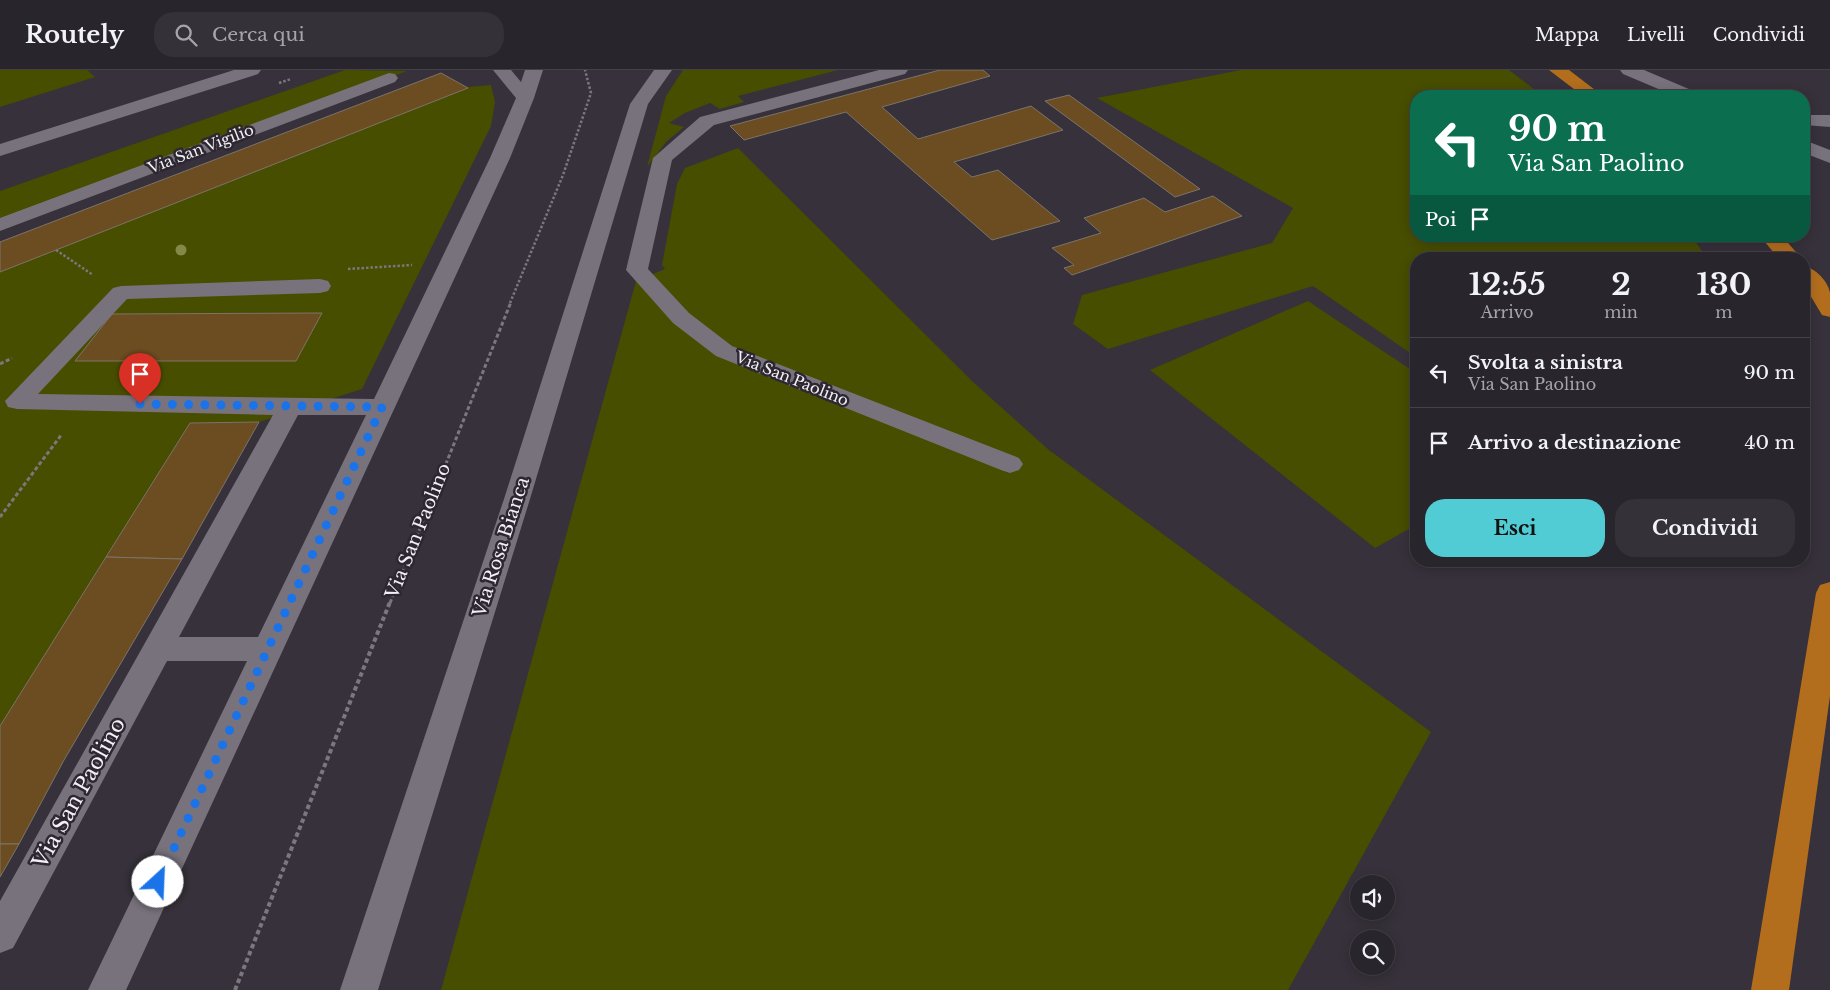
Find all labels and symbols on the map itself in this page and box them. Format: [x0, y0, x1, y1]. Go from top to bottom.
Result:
street label: Via San Vigilio [144, 120, 257, 178]
street label: Via San Paolino [732, 347, 852, 410]
pin [119, 353, 161, 404]
street label: Via San Paolino [380, 460, 455, 603]
street label: Via Rosa Bianca [468, 474, 534, 621]
street label: Via San Paolino [26, 713, 131, 874]
position arrow [131, 855, 183, 907]

